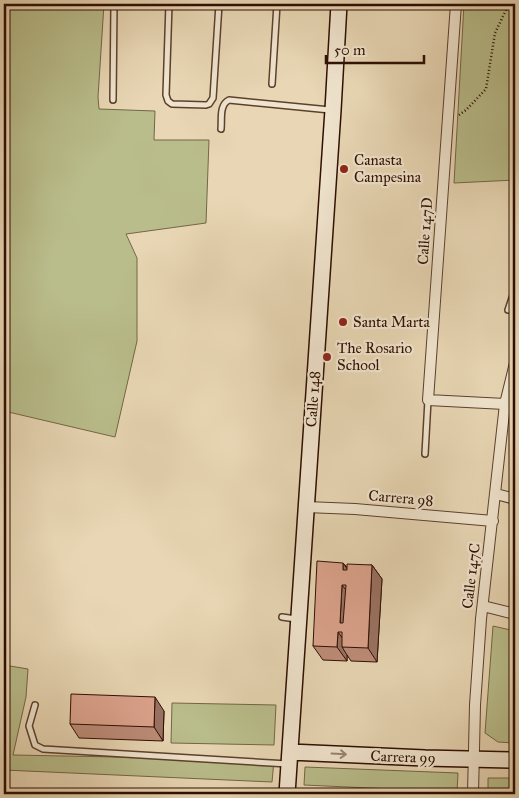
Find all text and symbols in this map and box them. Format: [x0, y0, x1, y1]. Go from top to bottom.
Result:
scale bar [326, 32, 424, 64]
text: 50 m [334, 41, 366, 59]
place label: Canasta Campesina [354, 151, 422, 186]
marker: Canasta Campesina [338, 163, 350, 175]
street label: Calle 147D [414, 197, 436, 265]
place label: Santa Marta [353, 313, 431, 331]
marker: Santa Marta [337, 316, 349, 328]
place label: The Rosario School [337, 339, 413, 374]
marker: The Rosario School [321, 351, 333, 363]
street label: Calle 148 [302, 370, 324, 428]
street label: Carrera 98 [368, 486, 434, 510]
street label: Calle 147C [458, 542, 484, 610]
street label: Carrera 99 [370, 747, 436, 767]
one-way arrow [331, 750, 347, 759]

